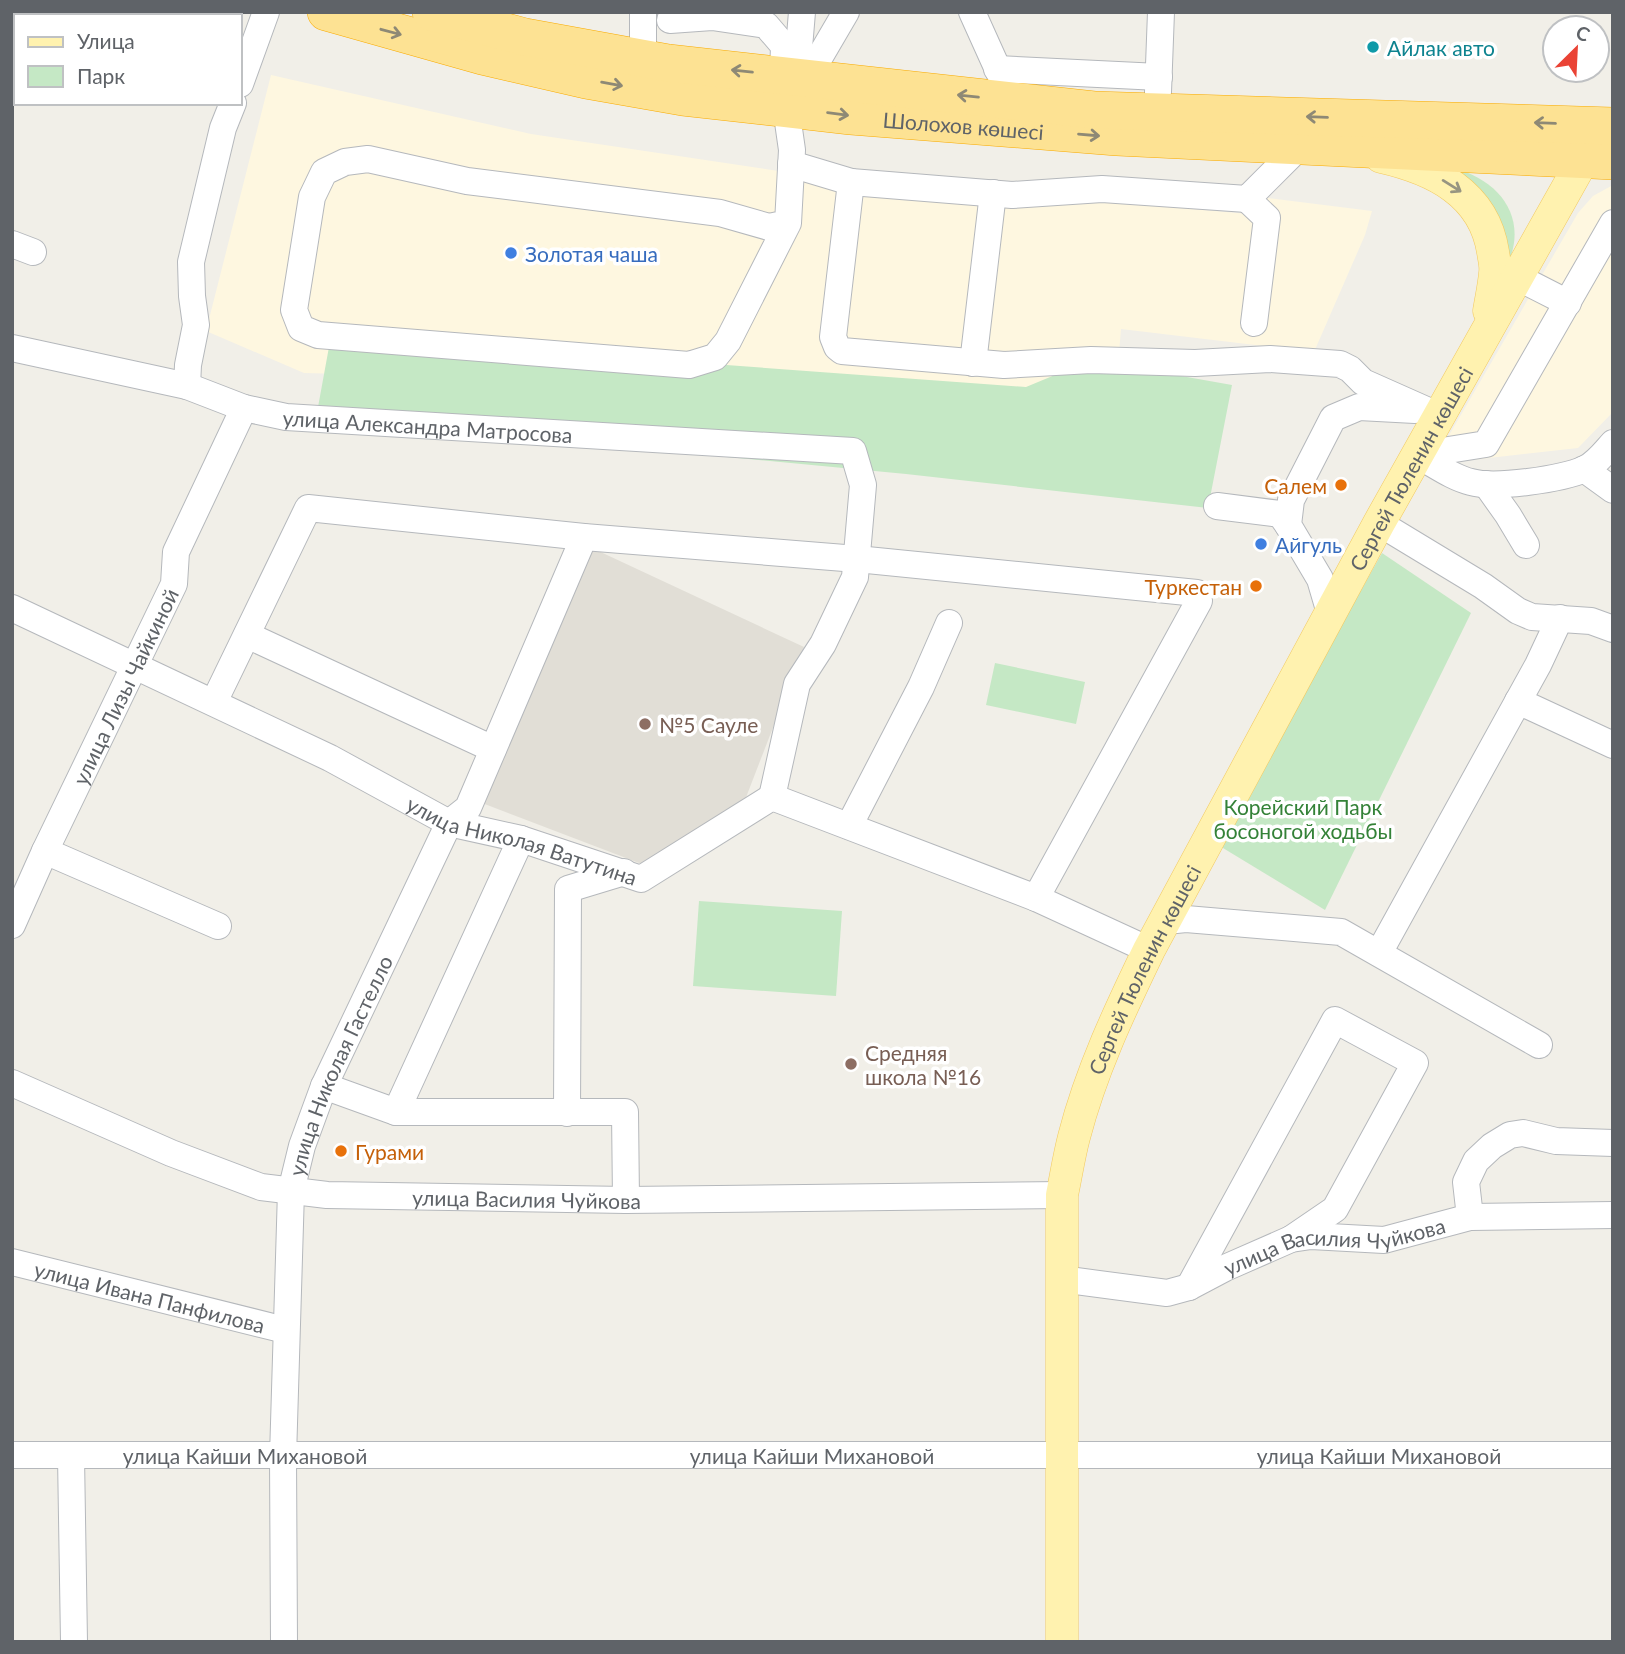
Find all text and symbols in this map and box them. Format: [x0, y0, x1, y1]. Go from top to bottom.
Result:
legend [14, 14, 242, 105]
north arrow [1541, 14, 1611, 84]
text: С [1573, 20, 1594, 46]
one-way arrow [379, 26, 402, 39]
text: Улица [77, 28, 135, 53]
place label: Айлак авто [1387, 35, 1495, 60]
marker: Айлак авто [1365, 39, 1381, 55]
text: Парк [77, 63, 125, 88]
one-way arrow [731, 64, 754, 77]
one-way arrow [600, 78, 623, 92]
one-way arrow [957, 89, 980, 102]
street label: Шолохов көшесі [882, 106, 1045, 144]
one-way arrow [826, 108, 849, 121]
one-way arrow [1306, 110, 1329, 123]
one-way arrow [1533, 117, 1556, 130]
one-way arrow [1077, 129, 1100, 142]
one-way arrow [1441, 179, 1461, 193]
place label: Золотая чаша [525, 241, 658, 266]
marker: Золотая чаша [503, 245, 519, 261]
street label: Сергей Тюленин көшесі [1343, 362, 1477, 575]
street label: улица Александра Матросова [282, 404, 573, 447]
place label: Салем [1264, 473, 1327, 498]
marker: Салем [1333, 477, 1349, 493]
place label: Айгуль [1275, 532, 1342, 557]
marker: Айгуль [1253, 536, 1269, 552]
place label: Туркестан [1144, 574, 1242, 599]
marker: Туркестан [1248, 578, 1264, 594]
street label: улица Лизы Чайкиной [67, 584, 183, 788]
place label: №5 Сауле [659, 712, 758, 737]
marker: №5 Сауле [637, 716, 653, 732]
street label: улица Николая Ватутина [403, 790, 640, 889]
park label: Корейский Парк босоногой ходьбы [1213, 794, 1393, 843]
street label: Сергей Тюленин көшесі [1083, 860, 1205, 1078]
street label: улица Николая Гастелло [283, 951, 397, 1178]
place label: Средняя школа №16 [865, 1040, 981, 1089]
marker: Средняя школа №16 [843, 1056, 859, 1072]
place label: Гурами [355, 1139, 424, 1164]
marker: Гурами [333, 1143, 349, 1159]
street label: улица Василия Чуйкова [412, 1184, 641, 1213]
street label: улица Василия Чуйкова [1219, 1212, 1448, 1280]
street label: улица Ивана Панфилова [32, 1256, 268, 1337]
street label: улица Кайши Михановой [123, 1443, 367, 1468]
street label: улица Кайши Михановой [690, 1443, 934, 1468]
street label: улица Кайши Михановой [1257, 1443, 1501, 1468]

